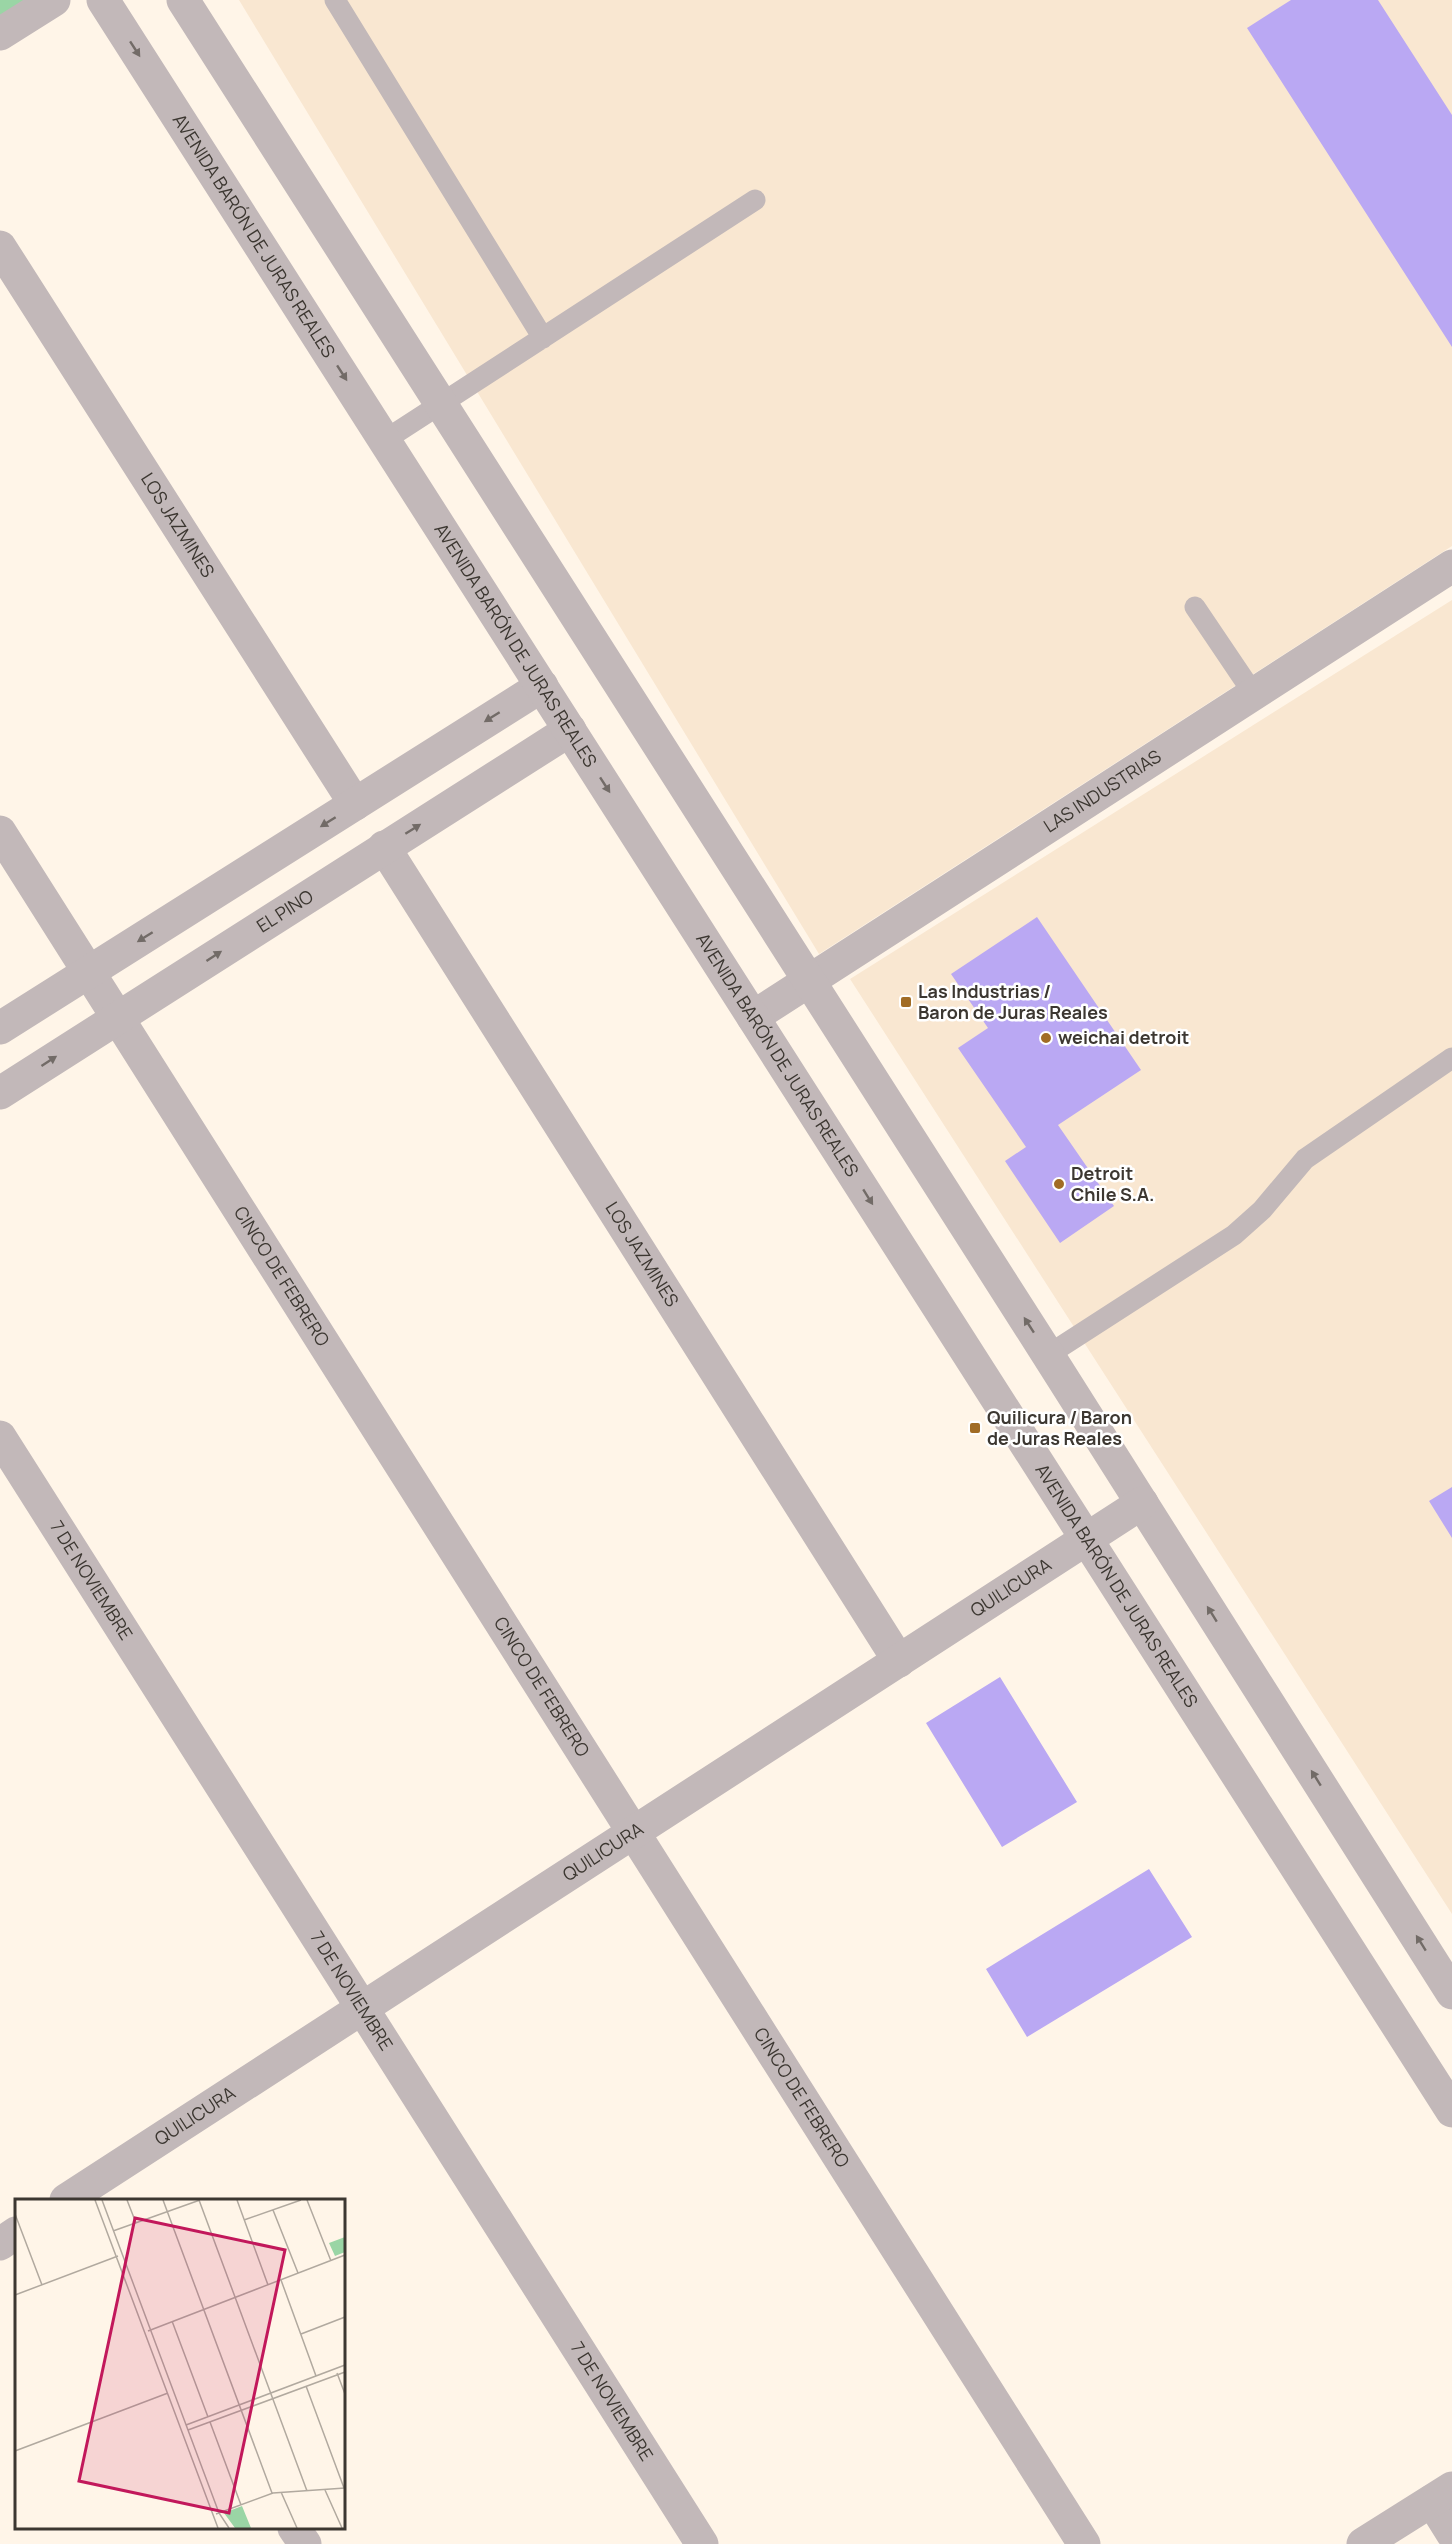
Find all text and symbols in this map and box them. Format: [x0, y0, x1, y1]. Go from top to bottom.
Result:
one-way arrow [129, 41, 140, 57]
street label: AVENIDA BARÓN DE JURAS REALES [168, 109, 341, 362]
one-way arrow [337, 364, 348, 381]
street label: LOS JAZMINES [136, 468, 220, 582]
street label: AVENIDA BARÓN DE JURAS REALES [430, 519, 603, 771]
one-way arrow [484, 712, 500, 723]
street label: LAS INDUSTRIAS [1039, 744, 1165, 837]
one-way arrow [599, 777, 610, 793]
one-way arrow [319, 816, 336, 827]
one-way arrow [405, 823, 421, 834]
street label: EL PINO [252, 884, 317, 938]
street label: AVENIDA BARÓN DE JURAS REALES [691, 928, 865, 1181]
one-way arrow [137, 931, 153, 942]
one-way arrow [205, 951, 222, 962]
place label: Las Industrias / Baron de Juras Reales [918, 979, 1108, 1024]
marker: Las Industrias / Baron de Juras Reales [899, 995, 913, 1009]
place label: weichai detroit [1058, 1025, 1189, 1049]
marker: weichai detroit [1039, 1031, 1053, 1045]
one-way arrow [41, 1056, 57, 1067]
place label: Detroit Chile S.A. [1071, 1161, 1154, 1206]
marker: Detroit Chile S.A. [1052, 1177, 1066, 1191]
one-way arrow [862, 1189, 873, 1205]
street label: LOS JAZMINES [600, 1197, 685, 1311]
street label: CINCO DE FEBRERO [229, 1201, 336, 1350]
one-way arrow [1024, 1317, 1035, 1333]
place label: Quilicura / Baron de Juras Reales [987, 1405, 1132, 1450]
marker: Quilicura / Baron de Juras Reales [968, 1421, 982, 1435]
street label: AVENIDA BARÓN DE JURAS REALES [1031, 1459, 1204, 1712]
street label: 7 DE NOVIEMBRE [45, 1516, 139, 1644]
street label: QUILICURA [966, 1552, 1056, 1622]
one-way arrow [1207, 1606, 1218, 1622]
street label: CINCO DE FEBRERO [489, 1612, 596, 1761]
one-way arrow [1311, 1770, 1322, 1787]
street label: QUILICURA [558, 1816, 648, 1886]
street label: 7 DE NOVIEMBRE [305, 1926, 399, 2055]
one-way arrow [1415, 1935, 1426, 1951]
street label: CINCO DE FEBRERO [749, 2023, 856, 2172]
street label: QUILICURA [150, 2080, 240, 2150]
inset map [15, 2199, 345, 2529]
street label: 7 DE NOVIEMBRE [566, 2337, 659, 2465]

